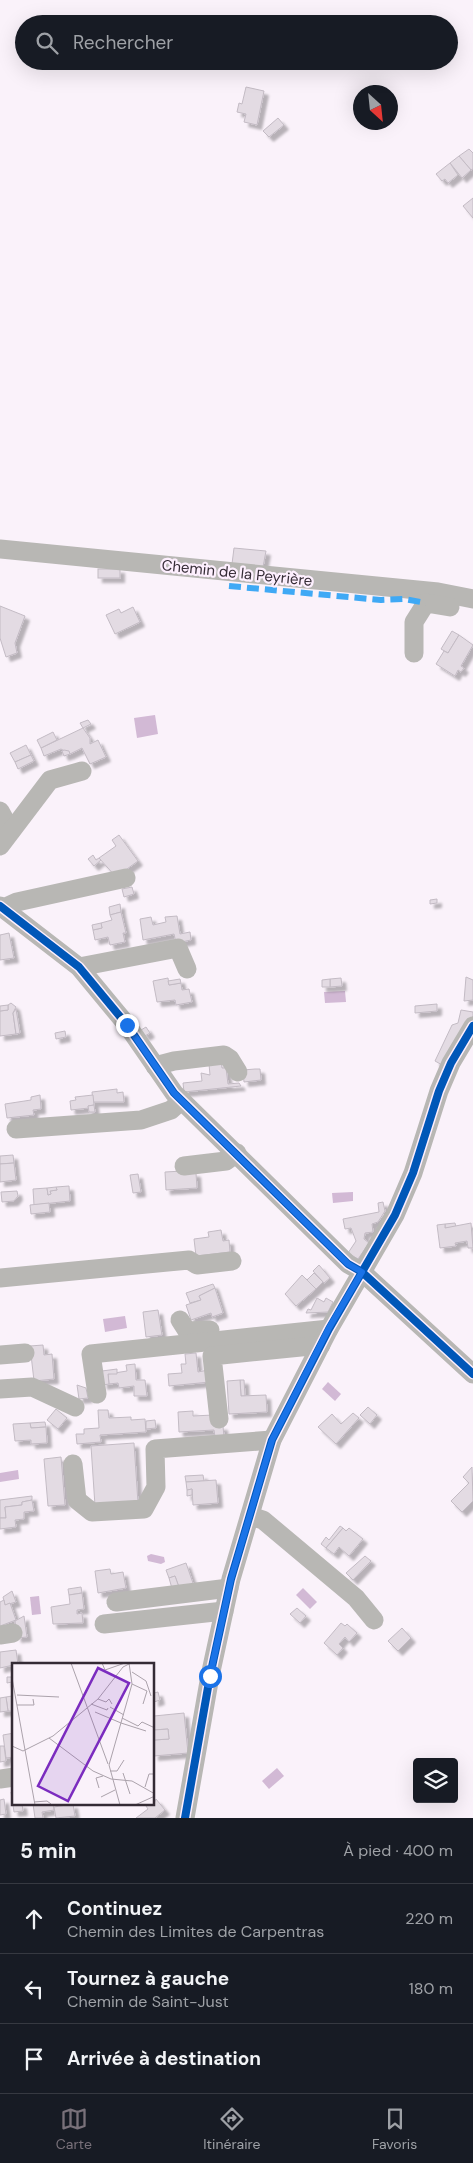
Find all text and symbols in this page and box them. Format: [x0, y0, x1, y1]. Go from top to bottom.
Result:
search box [15, 15, 458, 70]
icon: search [33, 29, 61, 57]
text: Rechercher [73, 30, 173, 55]
north arrow [353, 85, 398, 130]
street label: Chemin de la Peyrière [161, 555, 313, 591]
route end [116, 1014, 139, 1037]
inset map [12, 1663, 155, 1806]
route start [199, 1665, 222, 1688]
map controls [413, 1758, 458, 1803]
button: layers [413, 1758, 458, 1803]
text: 5 min [20, 1837, 76, 1865]
text: À pied · 400 m [343, 1840, 453, 1861]
text: Continuez [67, 1896, 162, 1921]
icon: ahead [20, 1905, 48, 1933]
text: 220 m [405, 1908, 453, 1929]
text: Chemin des Limites de Carpentras [67, 1921, 324, 1942]
text: Tournez à gauche [67, 1966, 229, 1991]
icon: left [20, 1975, 48, 2003]
text: 180 m [409, 1978, 453, 1999]
text: Chemin de Saint-Just [67, 1991, 229, 2012]
icon: arrive [20, 2045, 48, 2073]
text: Arrivée à destination [67, 2046, 261, 2071]
tab: Carte [56, 2105, 92, 2153]
tab: Itinéraire [203, 2105, 260, 2153]
tab: Favoris [372, 2105, 417, 2153]

